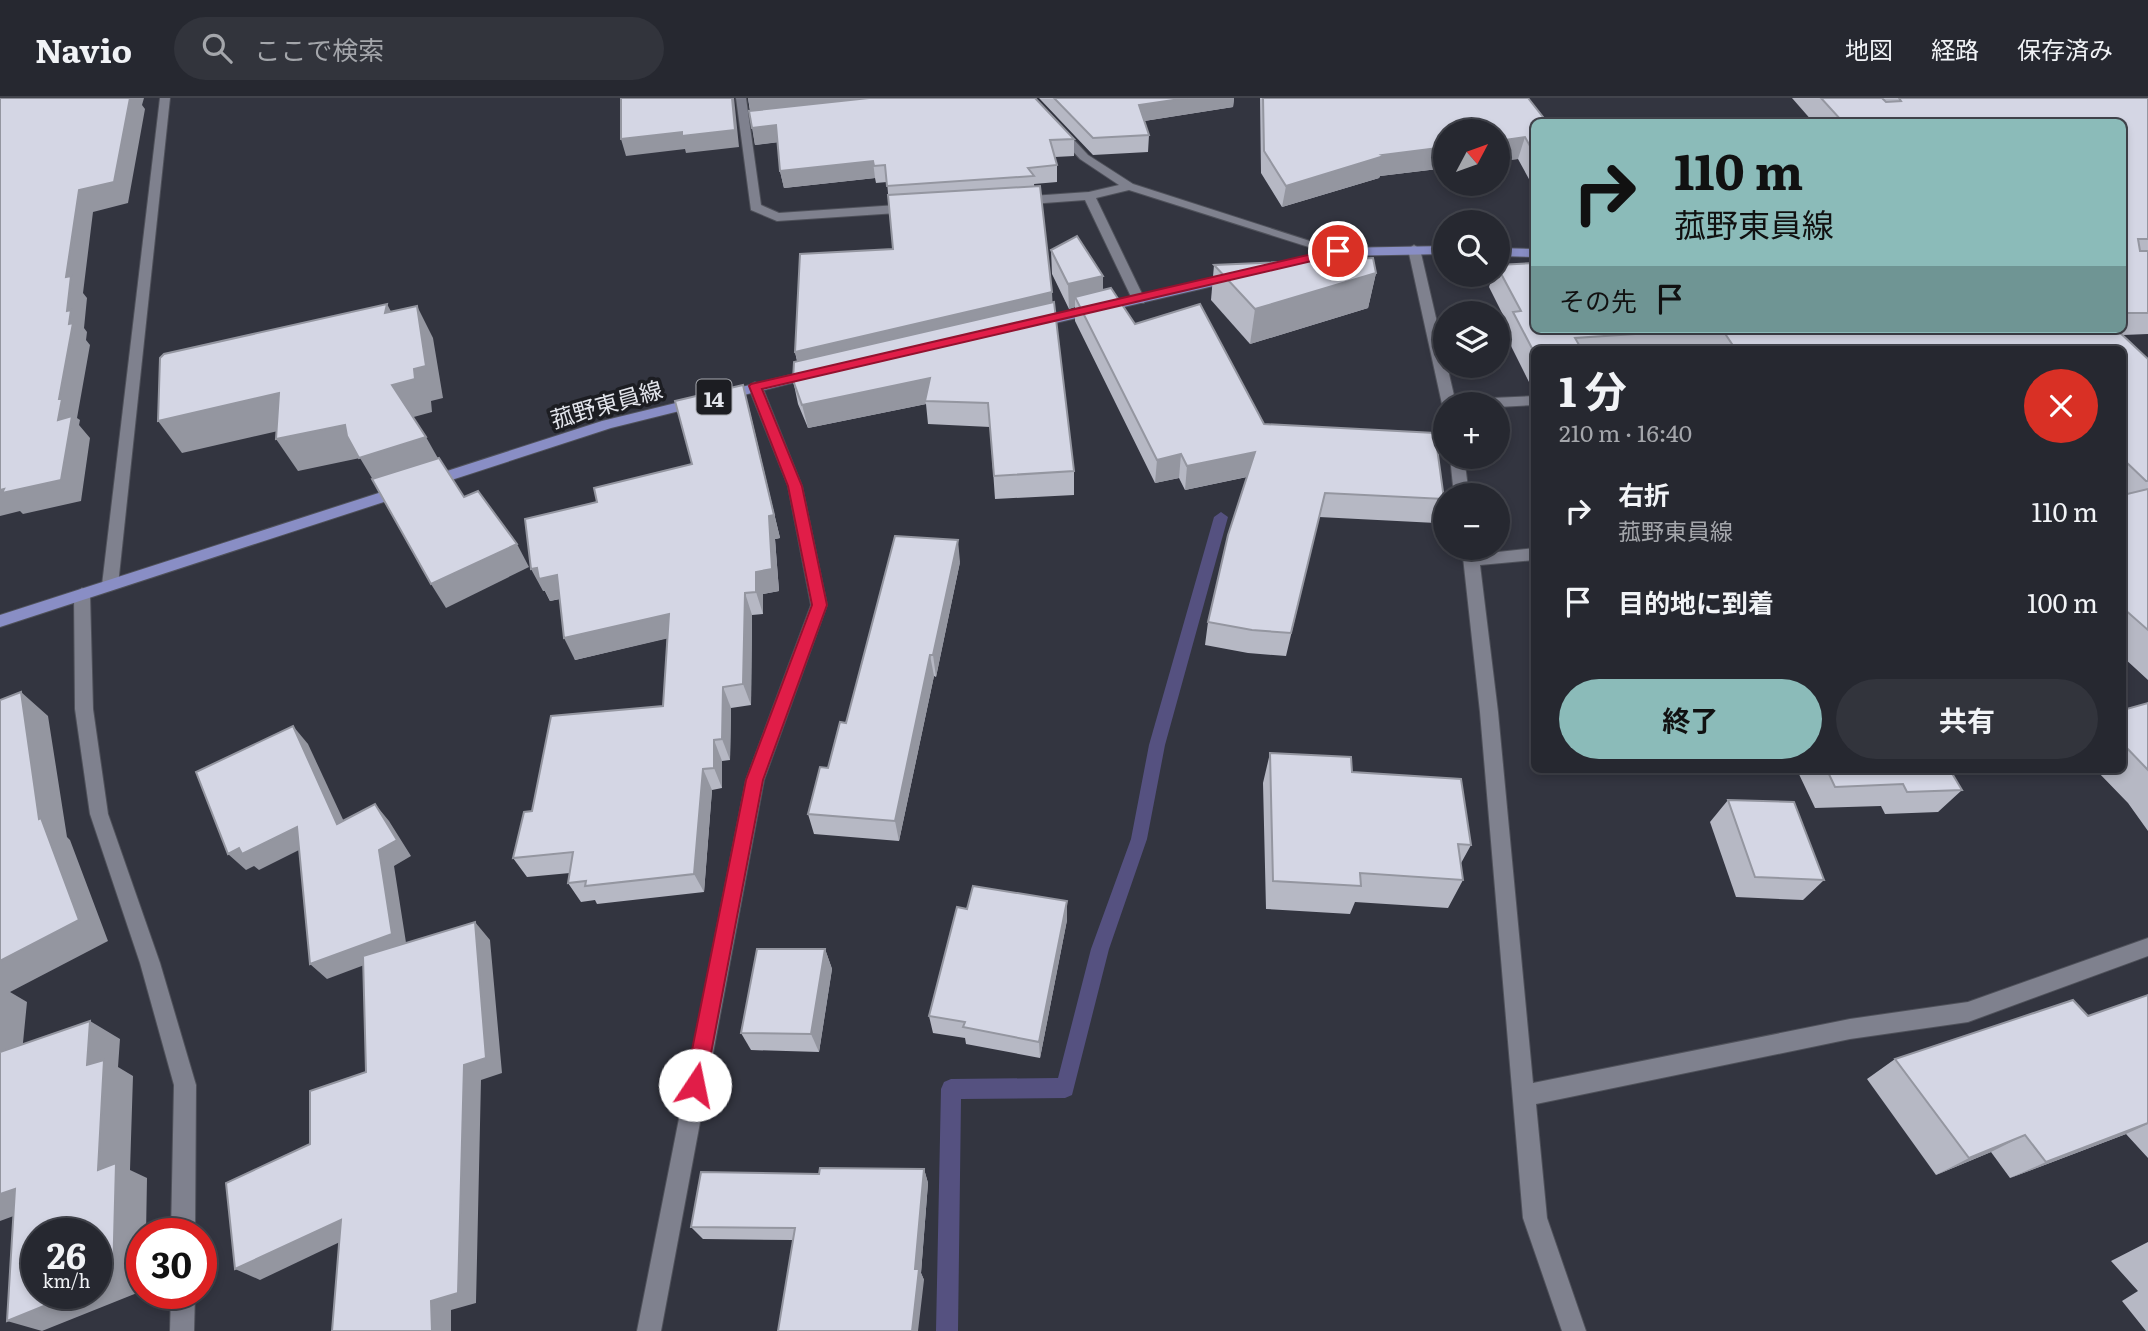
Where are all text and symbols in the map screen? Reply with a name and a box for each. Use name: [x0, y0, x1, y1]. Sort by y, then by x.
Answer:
search box: [174, 17, 664, 80]
text: Navio: [35, 24, 132, 73]
icon: search: [198, 29, 236, 67]
text: ここで検索: [254, 29, 384, 68]
text: 地図: [1845, 31, 1893, 66]
text: 経路: [1931, 31, 1979, 66]
text: 保存済み: [2017, 31, 2113, 66]
north arrow: [1433, 119, 1510, 196]
map controls: [1433, 119, 1510, 560]
text: 110 m: [1674, 132, 1803, 205]
icon: right: [1559, 147, 1650, 238]
text: 菰野東員線: [1674, 199, 1834, 247]
button: search: [1433, 210, 1510, 287]
pin: [1308, 221, 1368, 281]
icon: arrive: [1319, 232, 1357, 270]
text: その先: [1559, 280, 1637, 319]
icon: arrive: [1651, 280, 1689, 318]
button: layers: [1433, 301, 1510, 378]
text: 1 分: [1559, 358, 1627, 420]
button: close: [2024, 369, 2098, 443]
street label: 菰野東員線: [546, 371, 666, 435]
road number: 14: [696, 380, 732, 414]
button: +: [1433, 392, 1510, 469]
text: 210 m · 16:40: [1559, 415, 1692, 449]
text: 右折: [1618, 474, 1670, 513]
button: −: [1433, 483, 1510, 560]
text: 110 m: [2031, 491, 2098, 530]
icon: right: [1559, 492, 1597, 530]
text: 菰野東員線: [1618, 513, 1733, 547]
text: 目的地に到着: [1618, 582, 1774, 621]
text: 100 m: [2027, 582, 2098, 621]
icon: arrive: [1559, 583, 1597, 621]
button: 終了: [1559, 679, 1822, 759]
button: 共有: [1836, 679, 2098, 759]
position arrow: [658, 1048, 732, 1122]
speed limit sign: 30: [126, 1218, 217, 1309]
text: 26: [47, 1228, 86, 1280]
text: km/h: [43, 1267, 90, 1294]

